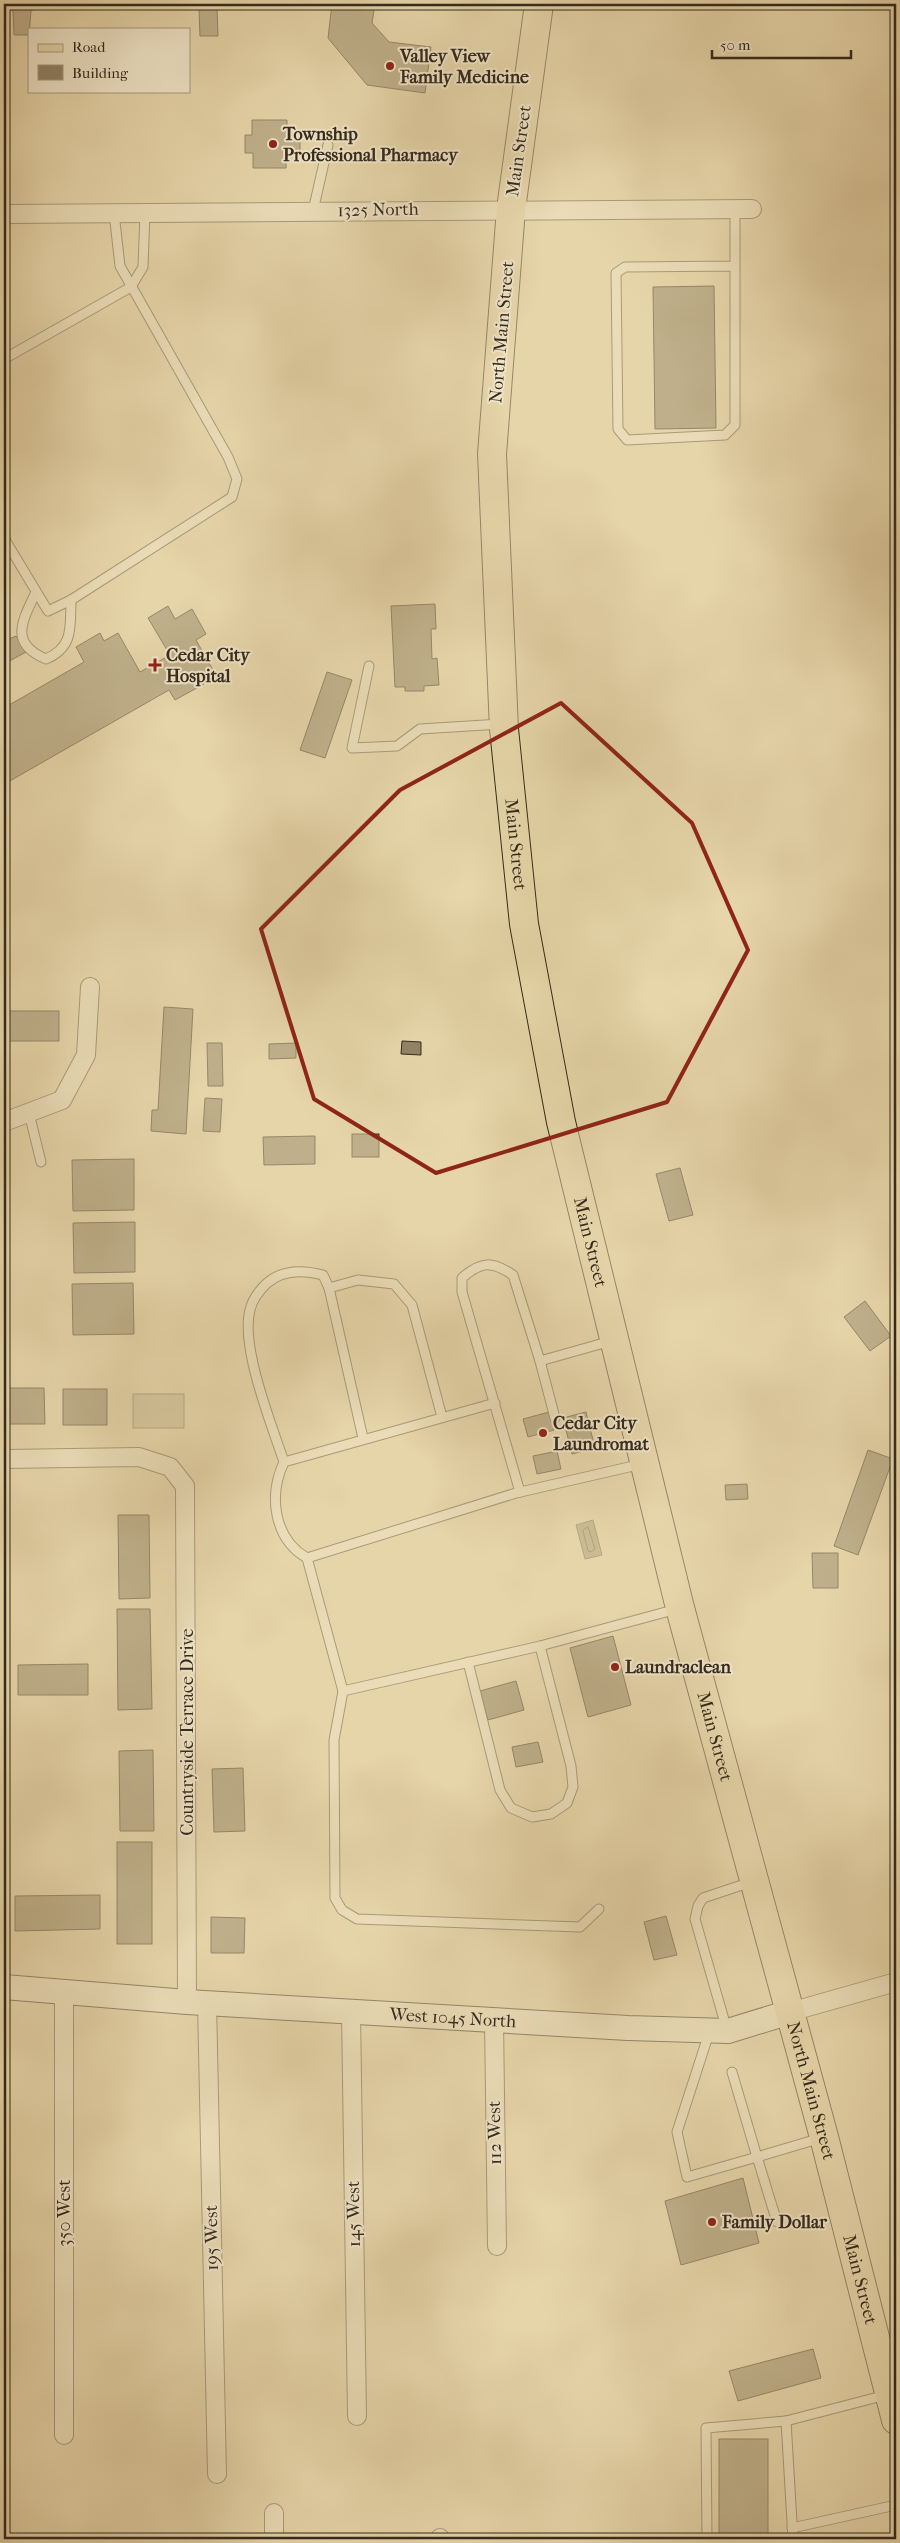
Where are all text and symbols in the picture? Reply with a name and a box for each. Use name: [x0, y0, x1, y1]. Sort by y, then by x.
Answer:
legend: [28, 28, 190, 92]
scale bar: [712, 28, 851, 60]
text: 50 m: [720, 36, 751, 54]
text: Road: [72, 38, 106, 56]
place label: Valley View Family Medicine: [399, 46, 529, 88]
marker: Valley View Family Medicine: [384, 60, 396, 72]
text: Building: [72, 64, 129, 82]
street label: Main Street: [502, 103, 536, 198]
place label: Township Professional Pharmacy: [282, 124, 459, 166]
marker: Township Professional Pharmacy: [267, 138, 279, 150]
street label: 1325 North: [337, 199, 419, 221]
street label: North Main Street: [485, 260, 519, 404]
place label: Cedar City Hospital: [166, 645, 251, 687]
marker: Cedar City Hospital: [148, 658, 162, 672]
street label: Main Street: [501, 798, 531, 892]
street label: Main Street: [569, 1195, 612, 1290]
place label: Cedar City Laundromat: [553, 1413, 649, 1455]
marker: Cedar City Laundromat: [537, 1427, 549, 1439]
street label: Countryside Terrace Drive: [177, 1628, 198, 1836]
place label: Laundraclean: [625, 1657, 731, 1678]
marker: Laundraclean: [609, 1661, 621, 1673]
street label: Main Street: [693, 1689, 737, 1784]
street label: West 1045 North: [388, 2003, 517, 2032]
street label: North Main Street: [783, 2019, 840, 2163]
street label: 112 West: [484, 2100, 506, 2165]
street label: 350 West: [54, 2179, 75, 2247]
street label: 145 West: [343, 2180, 365, 2248]
street label: 195 West: [201, 2204, 223, 2271]
place label: Family Dollar: [721, 2212, 827, 2233]
marker: Family Dollar: [706, 2216, 718, 2228]
street label: Main Street: [839, 2232, 882, 2327]

